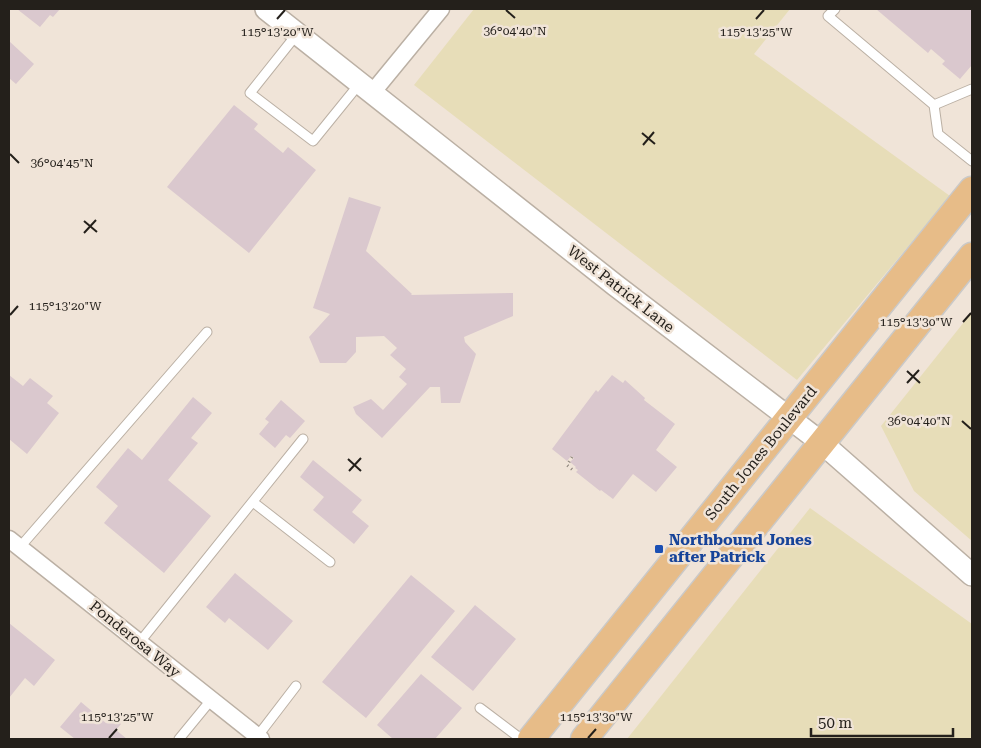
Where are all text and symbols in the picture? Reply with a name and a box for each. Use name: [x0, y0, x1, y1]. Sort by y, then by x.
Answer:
text: 36°04'40"N: [483, 24, 547, 38]
text: 115°13'20"W: [241, 25, 314, 39]
text: 115°13'25"W: [720, 25, 793, 39]
text: 36°04'45"N: [30, 156, 94, 170]
street label: West Patrick Lane: [564, 242, 678, 336]
text: 115°13'20"W: [29, 299, 102, 313]
text: 115°13'30"W: [880, 315, 953, 329]
street label: South Jones Boulevard: [701, 382, 821, 524]
text: 36°04'40"N: [887, 414, 951, 428]
place label: Northbound Jones after Patrick: [669, 531, 812, 566]
marker: Northbound Jones after Patrick: [653, 543, 665, 555]
street label: Ponderosa Way: [86, 597, 184, 681]
scale bar: [811, 706, 954, 738]
text: 115°13'25"W: [81, 710, 154, 724]
text: 115°13'30"W: [560, 710, 633, 724]
text: 50 m: [818, 714, 853, 732]

